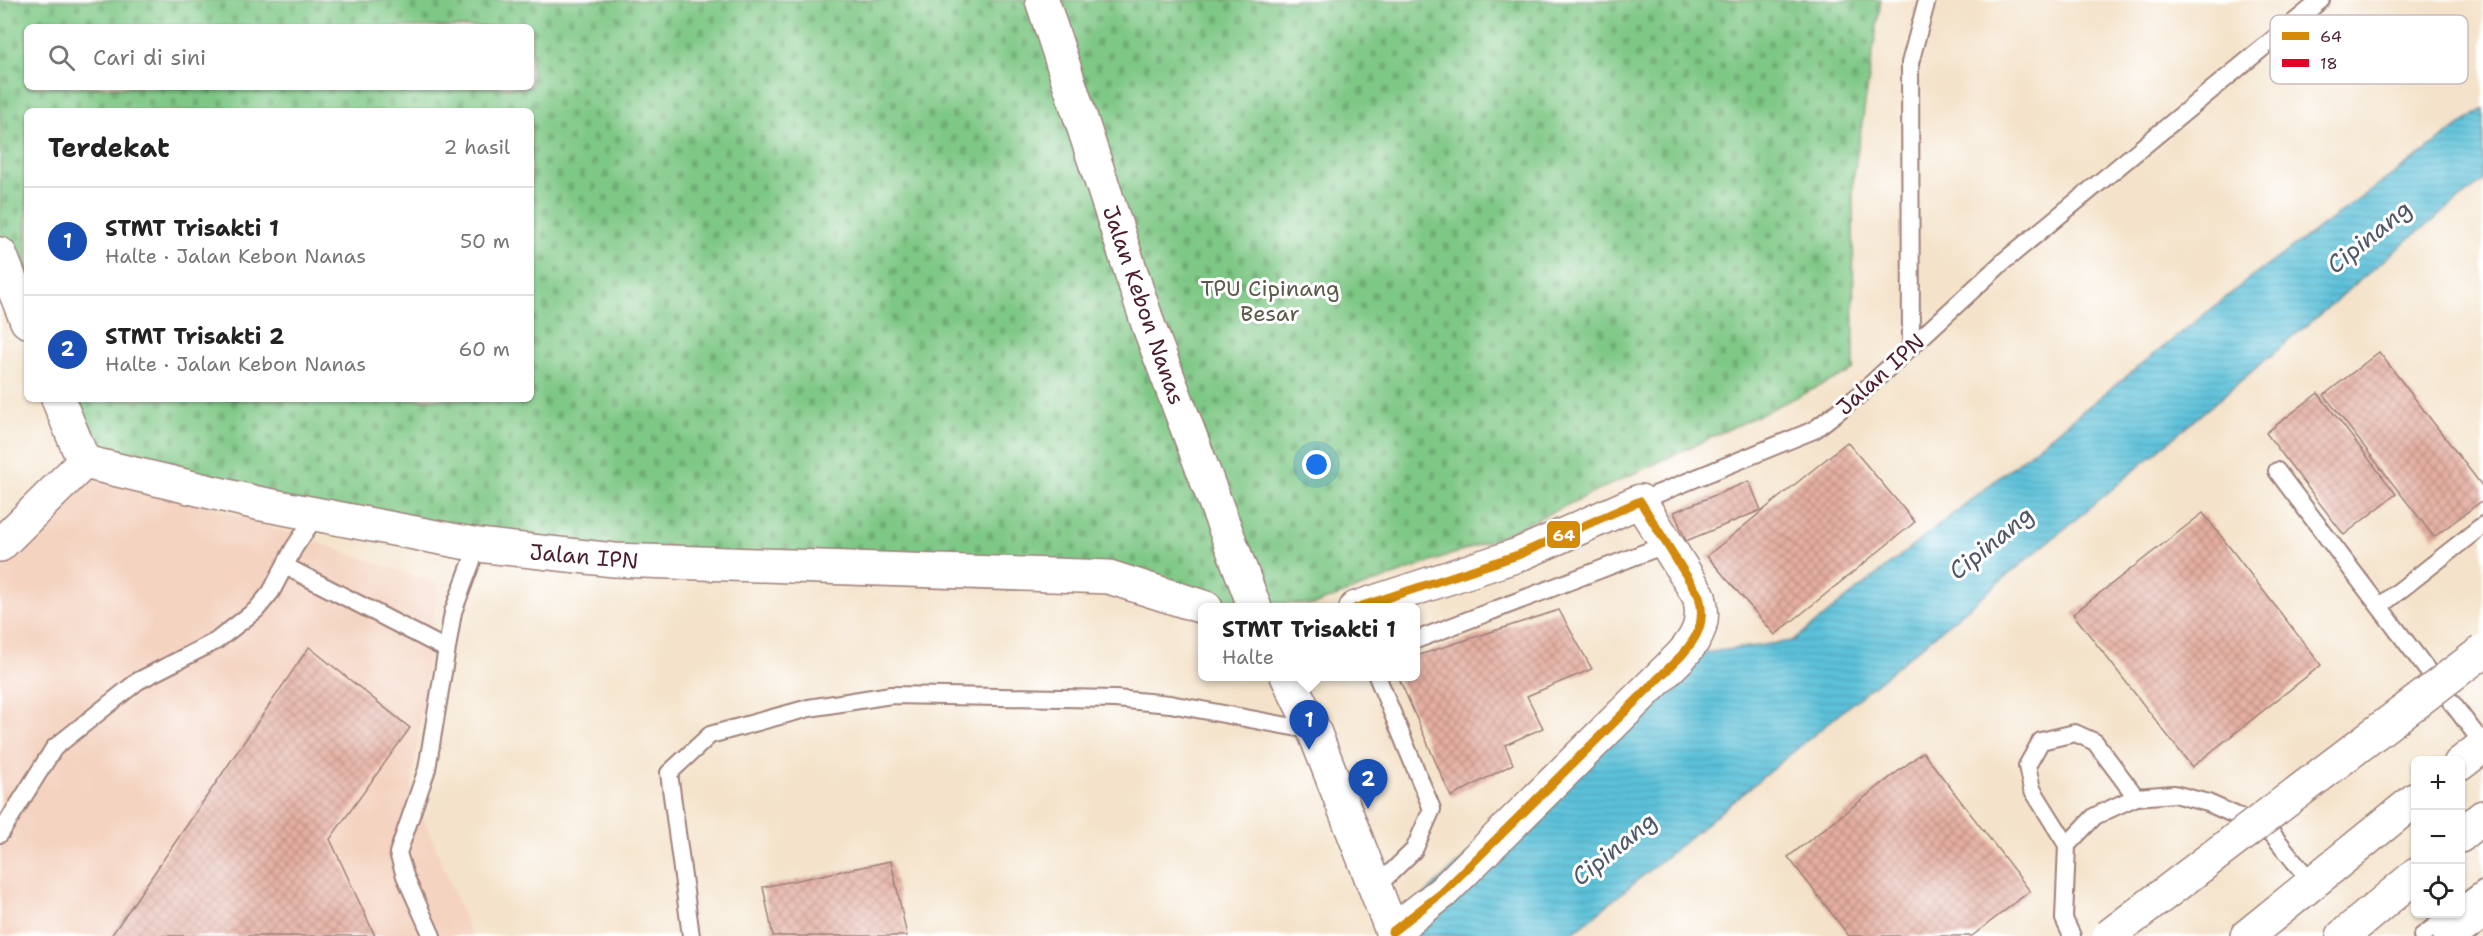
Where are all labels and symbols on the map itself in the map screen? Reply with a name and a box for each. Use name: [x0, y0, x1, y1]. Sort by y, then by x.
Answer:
legend: [2270, 15, 2468, 84]
text: 64: [2320, 26, 2342, 47]
text: 18: [2320, 53, 2338, 74]
water label: Cipinang: [2320, 193, 2418, 281]
street label: Jalan Kebon Nanas: [1096, 202, 1191, 409]
park label: TPU Cipinang Besar: [1200, 274, 1340, 328]
street label: Jalan IPN: [1830, 327, 1931, 422]
your location: [1302, 450, 1331, 479]
water label: Cipinang: [1942, 499, 2040, 587]
line badge: 64: [1546, 520, 1581, 549]
text: 64: [1553, 525, 1575, 546]
street label: Jalan IPN: [528, 537, 640, 576]
pin: 1: [1290, 700, 1328, 750]
pin: 2: [1348, 760, 1388, 809]
water label: Cipinang: [1565, 805, 1663, 893]

